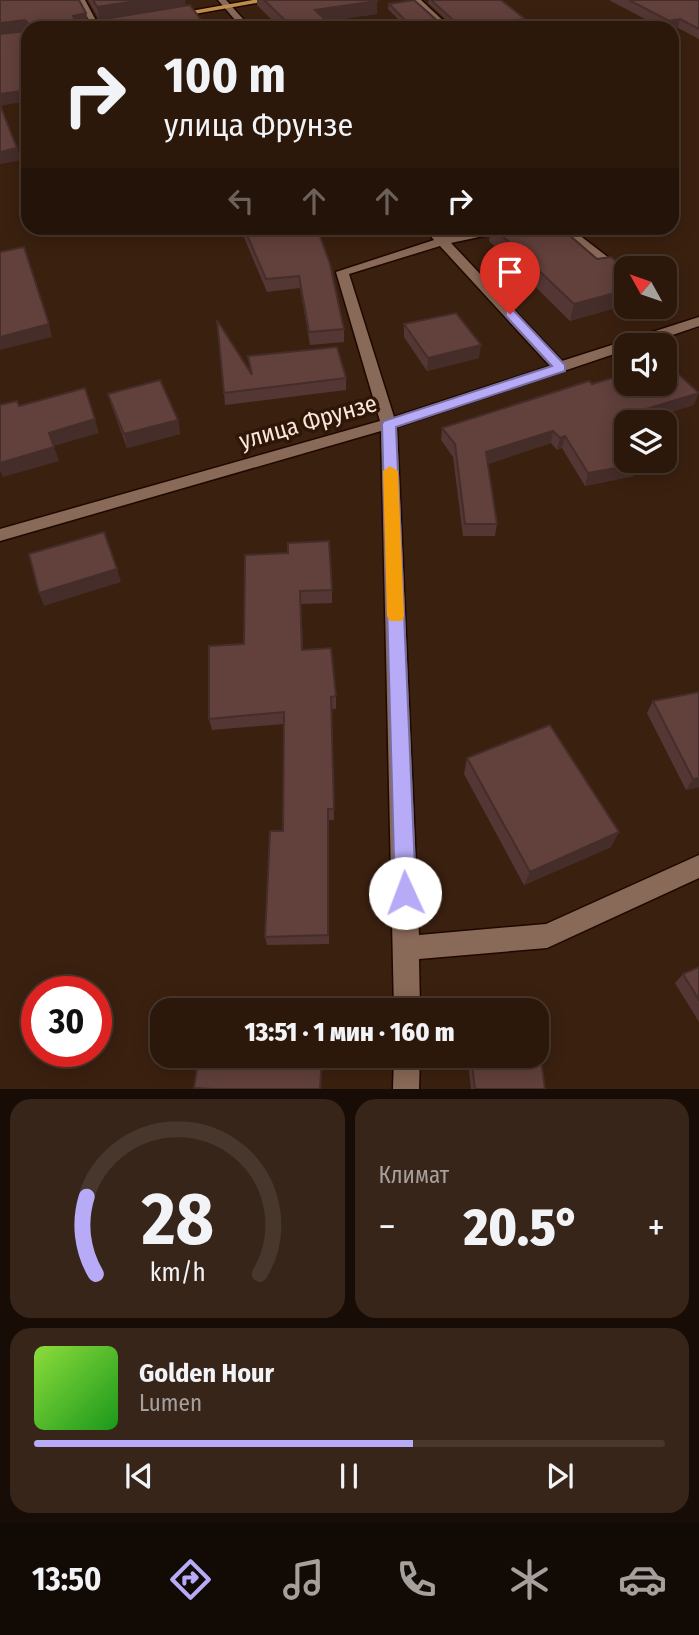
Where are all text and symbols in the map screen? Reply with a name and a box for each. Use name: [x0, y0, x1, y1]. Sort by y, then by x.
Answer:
text: 100 m: [164, 46, 286, 105]
icon: right: [49, 49, 140, 140]
text: улица Фрунзе: [164, 106, 353, 144]
icon: left: [222, 182, 260, 220]
icon: ahead: [295, 182, 333, 220]
icon: ahead: [368, 182, 406, 220]
icon: right: [441, 182, 479, 220]
pin: [480, 242, 540, 314]
icon: arrive: [491, 253, 529, 291]
north arrow: [614, 256, 677, 318]
map controls: [614, 256, 677, 473]
button: sound: [614, 333, 677, 396]
street label: улица Фрунзе: [236, 389, 380, 455]
button: layers: [614, 410, 677, 473]
position arrow: [368, 856, 442, 930]
speed limit sign: 30: [21, 976, 112, 1067]
text: 13:51 · 1 мин · 160 m: [244, 1017, 455, 1048]
text: Климат: [379, 1161, 449, 1189]
text: 28: [140, 1177, 213, 1264]
text: 20.5°: [464, 1196, 579, 1259]
text: −: [379, 1204, 396, 1250]
text: +: [648, 1204, 665, 1250]
text: km/h: [149, 1258, 205, 1288]
text: Golden Hour: [139, 1358, 274, 1389]
text: Lumen: [139, 1389, 202, 1417]
icon: previous: [120, 1457, 158, 1495]
icon: pause: [330, 1457, 368, 1495]
icon: next: [541, 1457, 579, 1495]
icon: directions: [166, 1555, 215, 1604]
icon: music: [279, 1555, 328, 1604]
icon: phone: [392, 1555, 441, 1604]
icon: climate: [505, 1555, 554, 1604]
icon: car: [618, 1555, 667, 1604]
text: 13:50: [32, 1560, 101, 1598]

